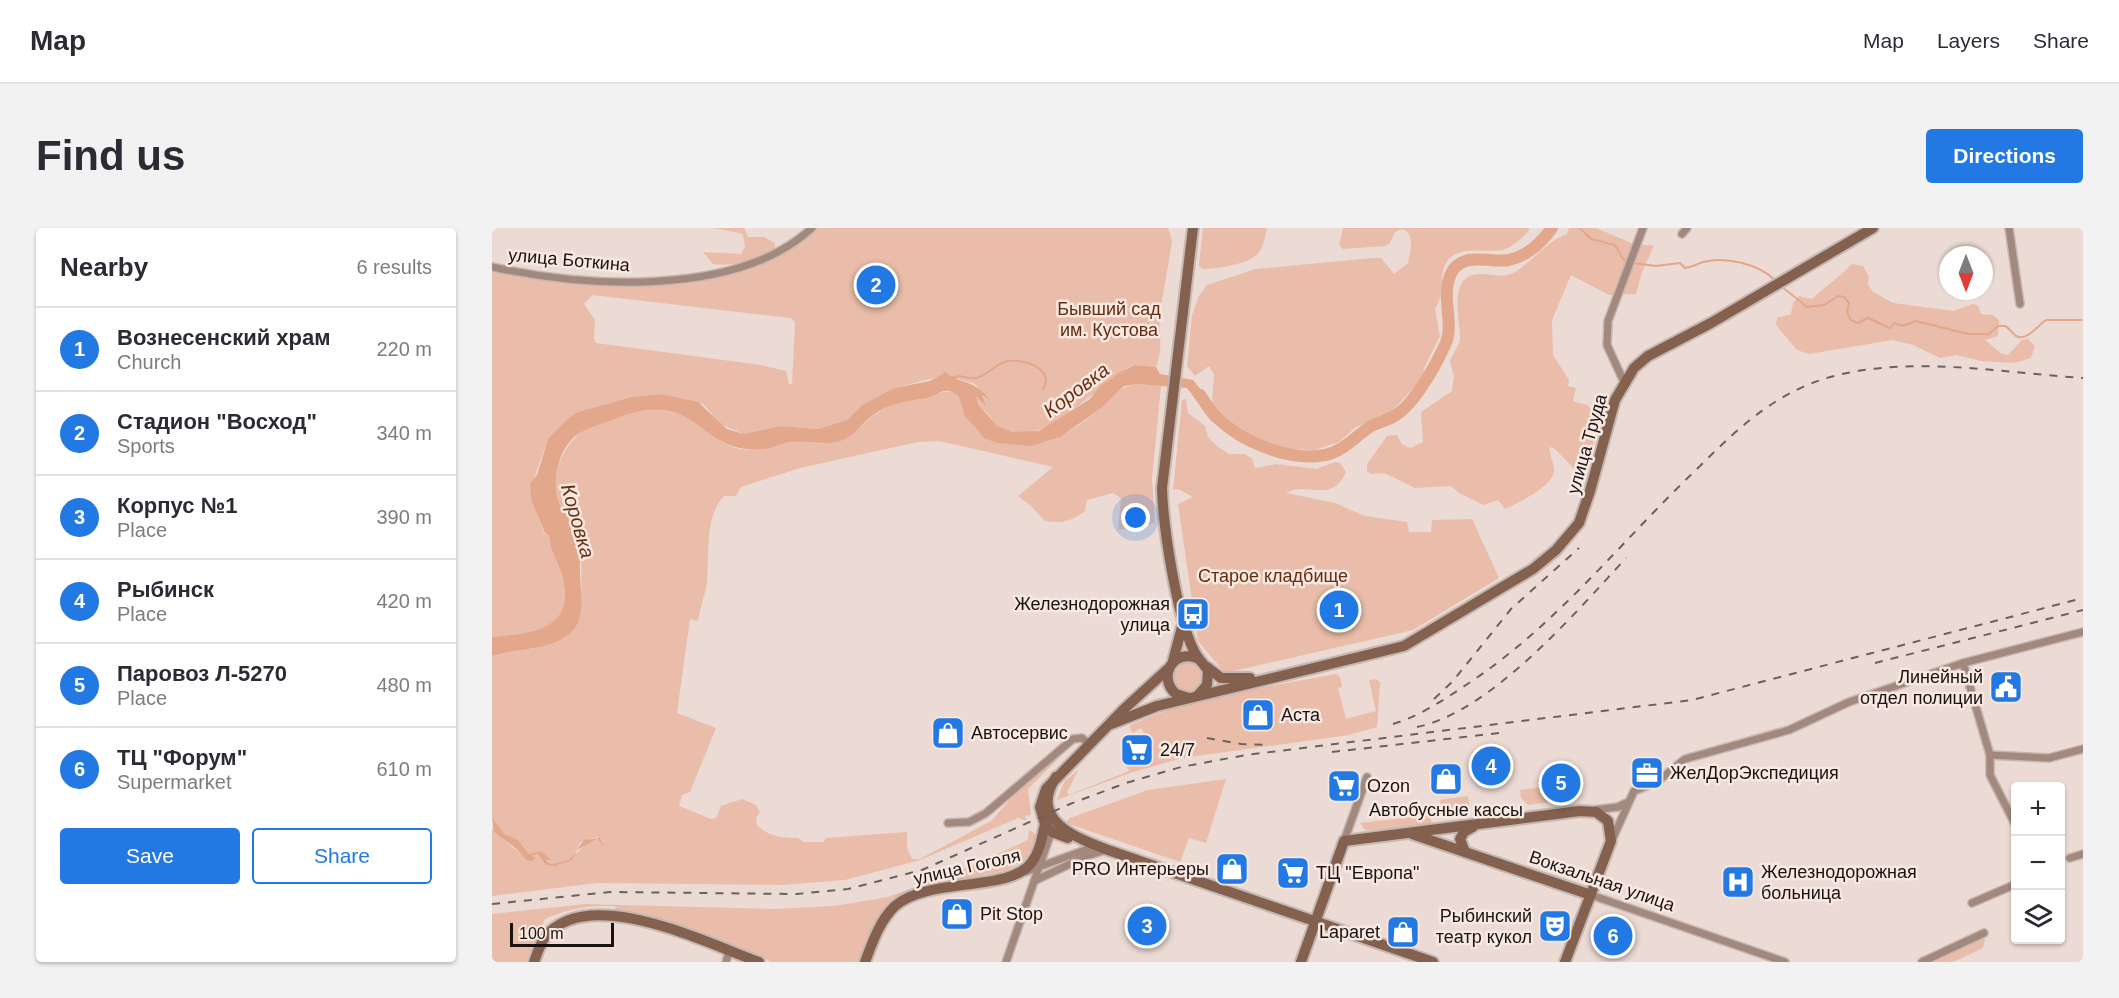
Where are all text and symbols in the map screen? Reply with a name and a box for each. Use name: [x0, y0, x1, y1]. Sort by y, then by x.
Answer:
text: Map: [30, 25, 86, 56]
text: Map: [1863, 29, 1904, 52]
text: Layers: [1937, 29, 2000, 52]
text: Share: [2033, 29, 2089, 52]
button: Directions: [1926, 129, 2083, 183]
text: Find us: [36, 132, 185, 179]
street label: улица Боткина: [507, 245, 632, 275]
north arrow: [1939, 246, 1993, 300]
text: Nearby: [60, 252, 148, 282]
text: 6 results: [356, 256, 432, 278]
pin: 2: [856, 262, 896, 308]
park label: Бывший сад им. Кустова: [1057, 299, 1161, 340]
text: Вознесенский храм: [117, 325, 331, 350]
text: 1: [74, 338, 85, 360]
text: 220 m: [376, 338, 432, 360]
text: Church: [117, 351, 181, 373]
water label: Коровка: [1039, 358, 1113, 422]
street label: улица Труда: [1563, 391, 1611, 496]
text: Стадион "Восход": [117, 409, 317, 434]
text: 2: [74, 422, 85, 444]
text: 340 m: [376, 422, 432, 444]
text: Sports: [117, 435, 175, 457]
water label: Коровка: [557, 481, 599, 561]
text: Корпус №1: [117, 493, 237, 518]
your location: [1121, 503, 1150, 532]
text: 3: [74, 506, 85, 528]
text: 390 m: [376, 506, 432, 528]
text: Place: [117, 519, 167, 541]
park label: Старое кладбище: [1198, 566, 1348, 586]
text: Рыбинск: [117, 577, 214, 602]
pin: 1: [1320, 588, 1358, 632]
text: 4: [74, 590, 85, 612]
text: 420 m: [376, 590, 432, 612]
place label: Железнодорожная улица: [1014, 594, 1171, 635]
bus stop icon: Железнодорожная улица: [1175, 596, 1211, 632]
text: Place: [117, 603, 167, 625]
text: Паровоз Л-5270: [117, 661, 287, 686]
place label: Линейный отдел полиции: [1860, 667, 1983, 708]
public building icon: Линейный отдел полиции: [1988, 669, 2024, 705]
text: 5: [74, 674, 85, 696]
text: 480 m: [376, 674, 432, 696]
text: Place: [117, 687, 167, 709]
shop icon: Аста: [1240, 697, 1276, 733]
place label: Аста: [1281, 705, 1321, 725]
shop icon: Автосервис: [930, 715, 966, 751]
place label: Автосервис: [971, 723, 1068, 743]
supermarket icon: 24/7: [1119, 732, 1155, 768]
place label: 24/7: [1160, 740, 1195, 760]
pin: 4: [1472, 744, 1510, 788]
text: ТЦ "Форум": [117, 745, 247, 770]
office icon: ЖелДорЭкспедиция: [1629, 755, 1665, 791]
text: 6: [74, 758, 85, 780]
text: 610 m: [376, 758, 432, 780]
pin: 5: [1542, 760, 1580, 806]
shop icon: Автобусные кассы: [1428, 761, 1464, 797]
place label: ЖелДорЭкспедиция: [1670, 763, 1839, 783]
supermarket icon: Ozon: [1326, 768, 1362, 804]
text: Supermarket: [117, 771, 232, 793]
place label: Ozon: [1367, 776, 1410, 796]
map controls: [2011, 782, 2065, 944]
button: +: [2011, 782, 2065, 836]
place label: Автобусные кассы: [1369, 800, 1523, 820]
button: Save: [60, 828, 240, 884]
button: Share: [252, 828, 432, 884]
button: −: [2011, 836, 2065, 890]
street label: улица Гоголя: [912, 845, 1022, 889]
street label: Вокзальная улица: [1527, 847, 1678, 916]
shop icon: PRO Интерьеры: [1214, 851, 1250, 887]
supermarket icon: ТЦ "Европа": [1275, 855, 1311, 891]
place label: PRO Интерьеры: [1072, 859, 1209, 879]
place label: Железнодорожная больница: [1761, 862, 1917, 903]
place label: ТЦ "Европа": [1316, 863, 1419, 883]
hospital icon: Железнодорожная больница: [1720, 864, 1756, 900]
button: layers: [2011, 890, 2065, 944]
shop icon: Pit Stop: [939, 896, 975, 932]
place label: Pit Stop: [980, 904, 1043, 924]
pin: 3: [1128, 904, 1166, 948]
place label: Рыбинский театр кукол: [1436, 906, 1532, 947]
theatre icon: Рыбинский театр кукол: [1537, 908, 1573, 944]
shop icon: Laparet: [1385, 914, 1421, 950]
pin: 6: [1594, 914, 1632, 958]
scale bar: [510, 920, 614, 948]
place label: Laparet: [1319, 922, 1380, 942]
text: 100 m: [519, 925, 563, 942]

